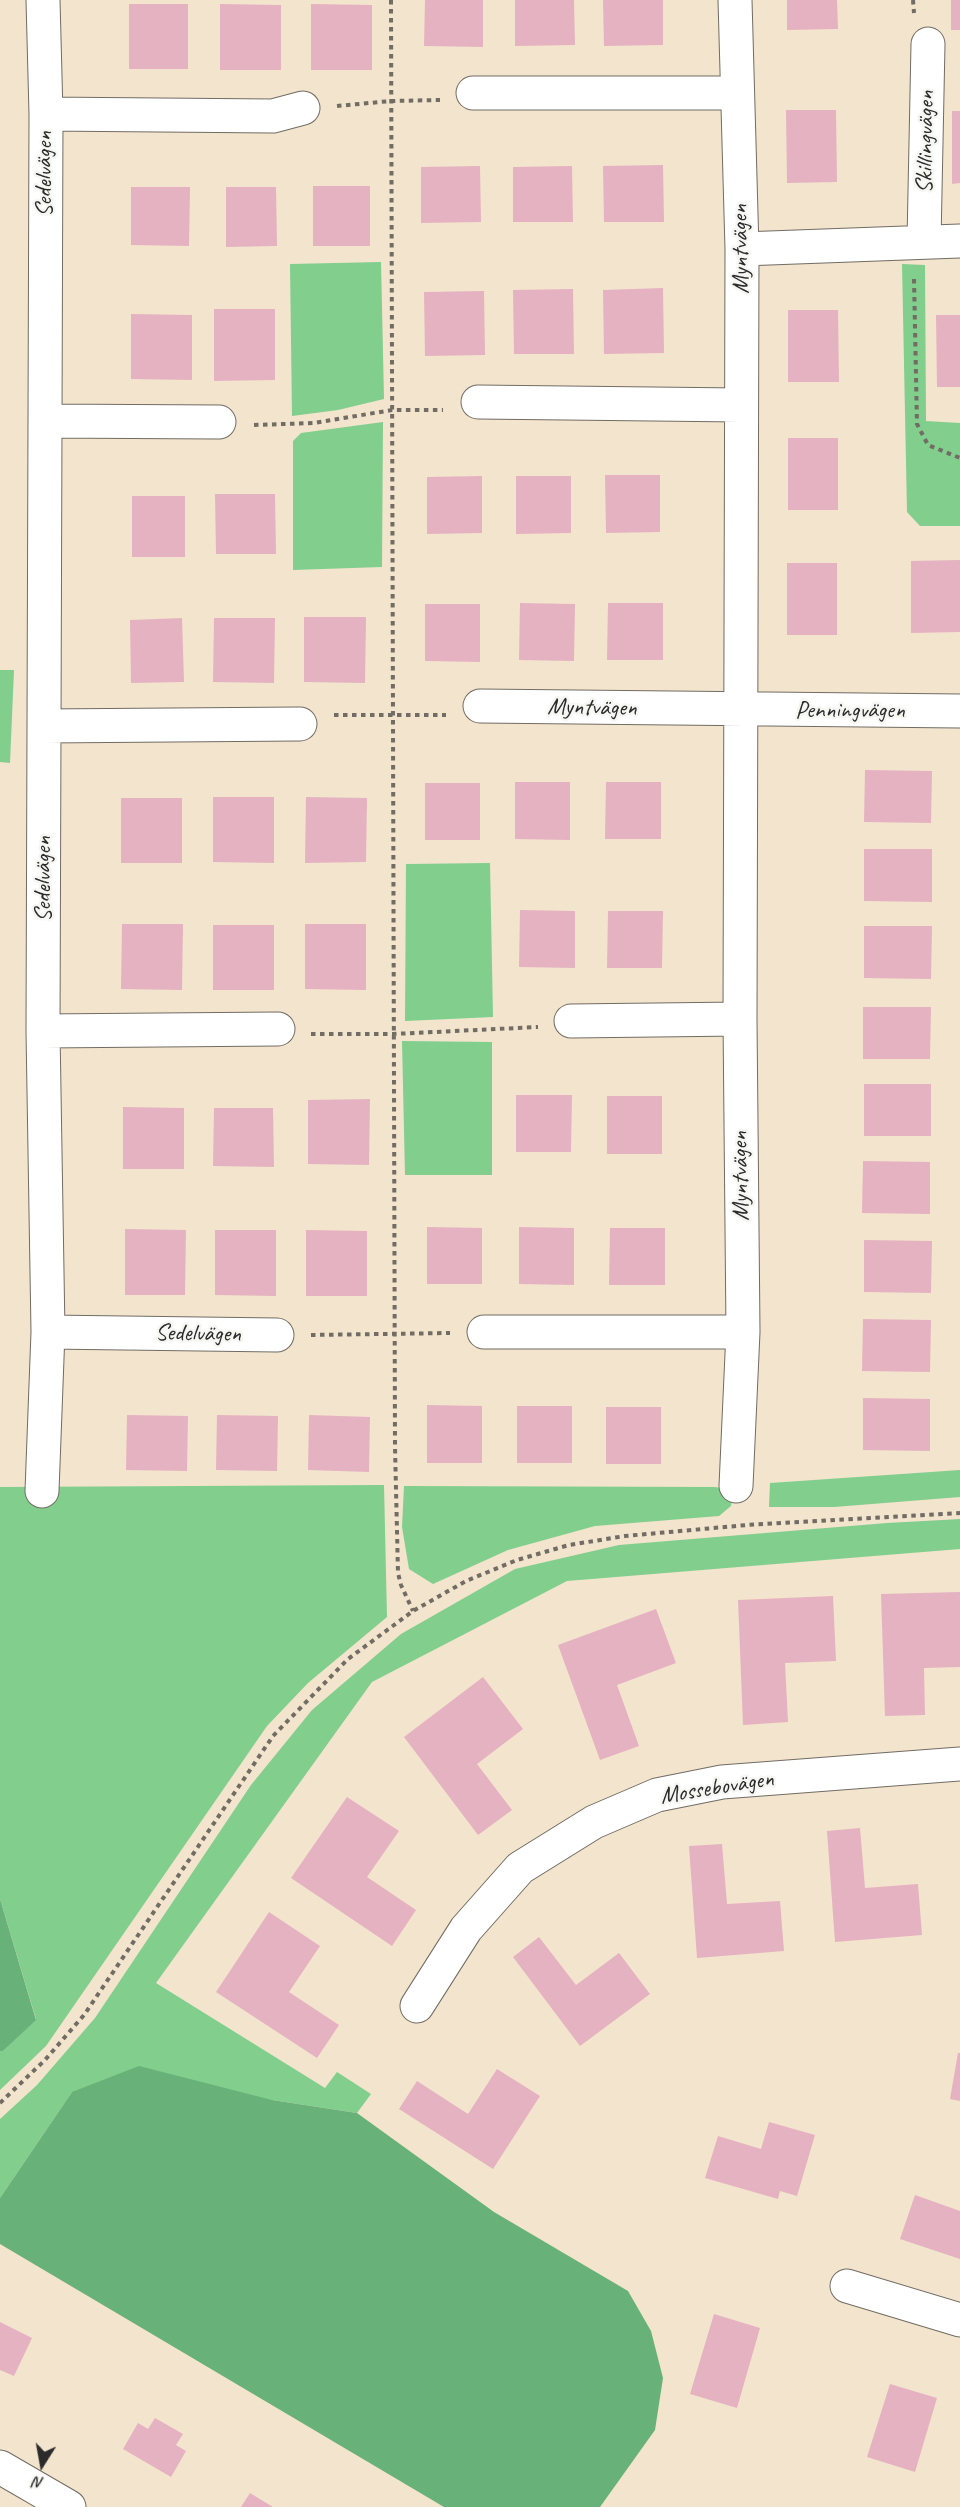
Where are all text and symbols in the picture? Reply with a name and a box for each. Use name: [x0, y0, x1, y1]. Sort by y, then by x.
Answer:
street label: Skillingvägen: [911, 90, 941, 194]
street label: Sedelvägen: [31, 131, 59, 217]
street label: Myntvägen: [726, 204, 756, 294]
street label: Myntvägen: [547, 693, 637, 723]
street label: Penningvägen: [795, 697, 905, 725]
street label: Sedelvägen: [30, 836, 58, 922]
street label: Myntvägen: [726, 1131, 756, 1221]
street label: Sedelvägen: [155, 1319, 241, 1349]
street label: Mossebovägen: [658, 1765, 776, 1811]
north arrow: [12, 2435, 72, 2495]
text: N: [32, 2472, 45, 2493]

